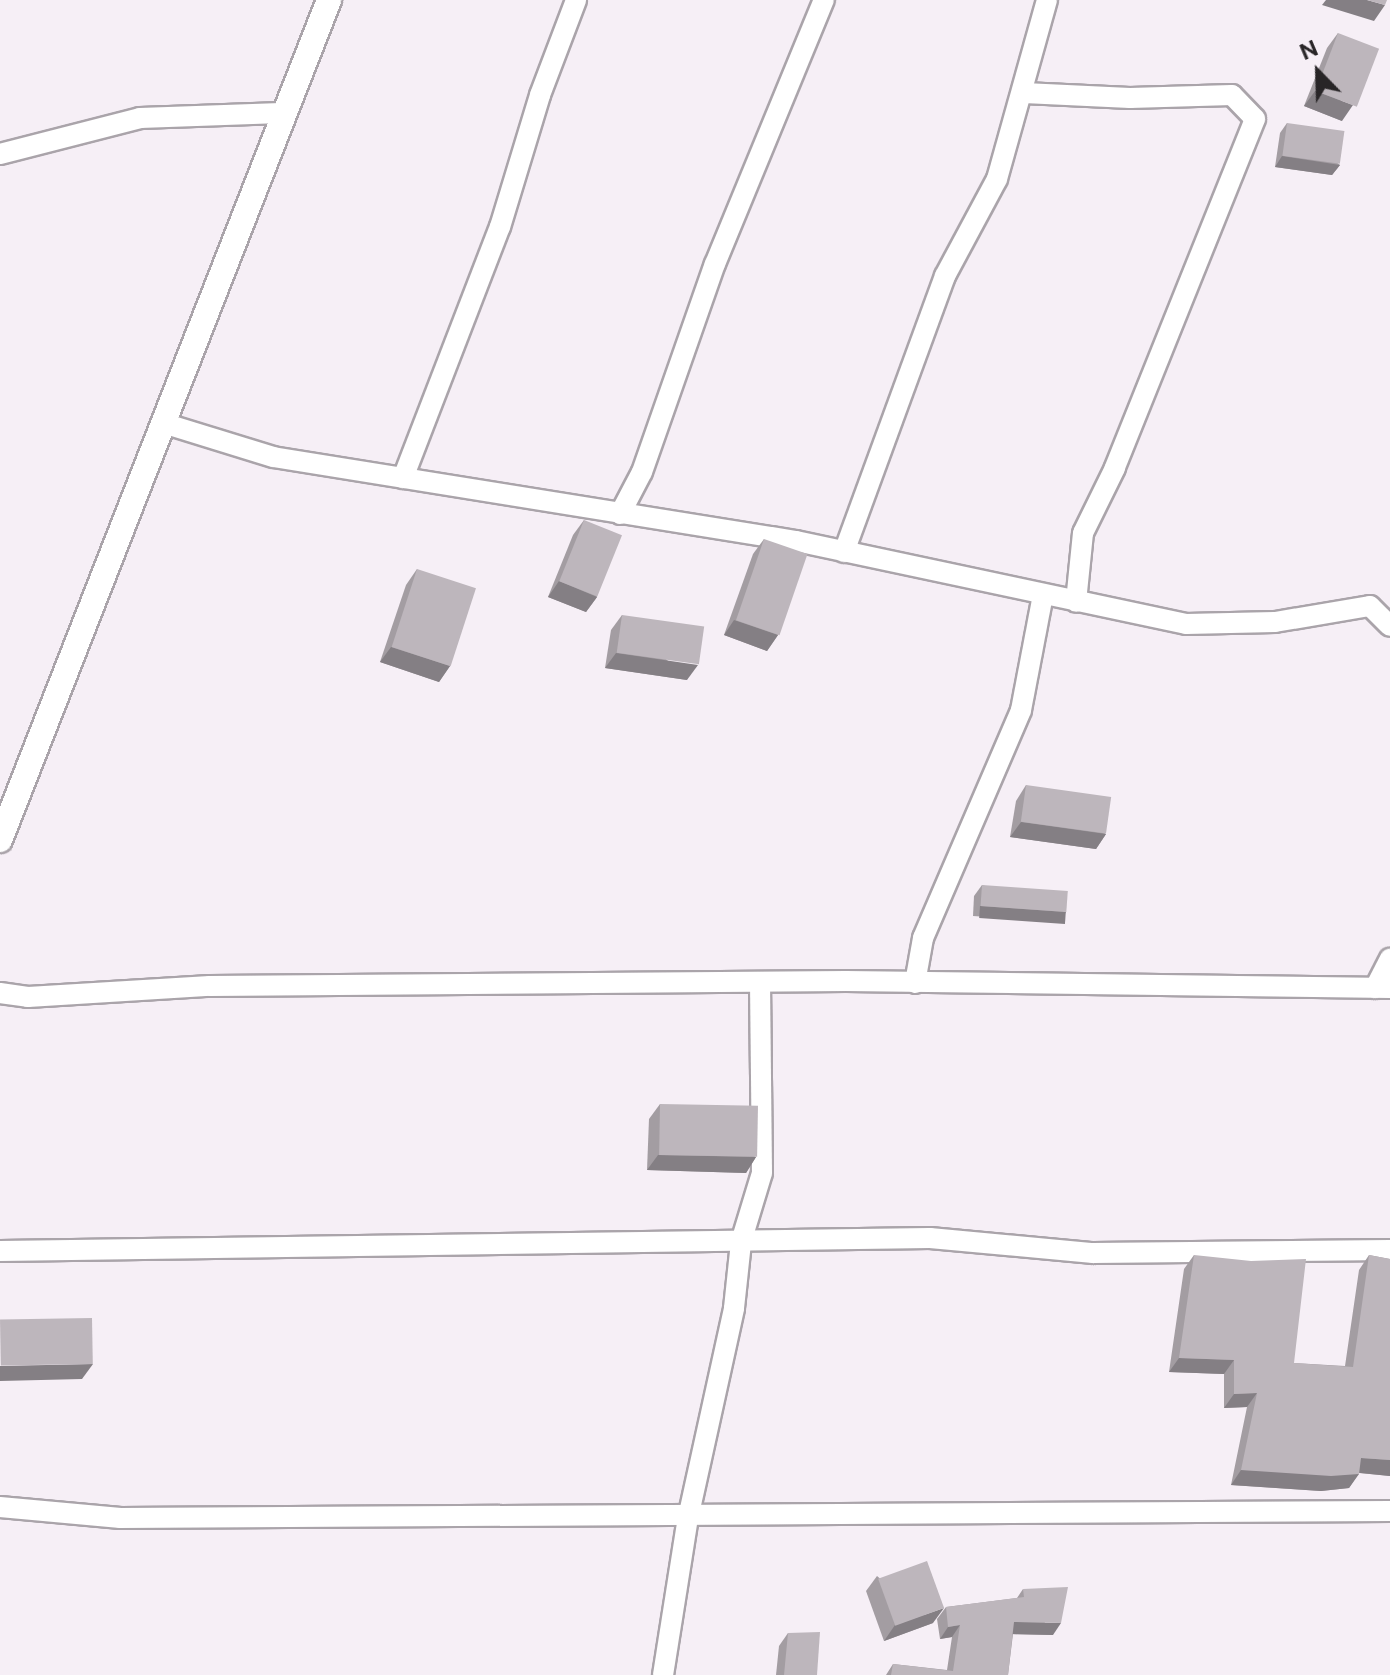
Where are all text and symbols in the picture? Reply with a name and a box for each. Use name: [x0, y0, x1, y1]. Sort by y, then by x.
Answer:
north arrow: [1278, 32, 1358, 112]
text: N: [1296, 35, 1322, 65]

